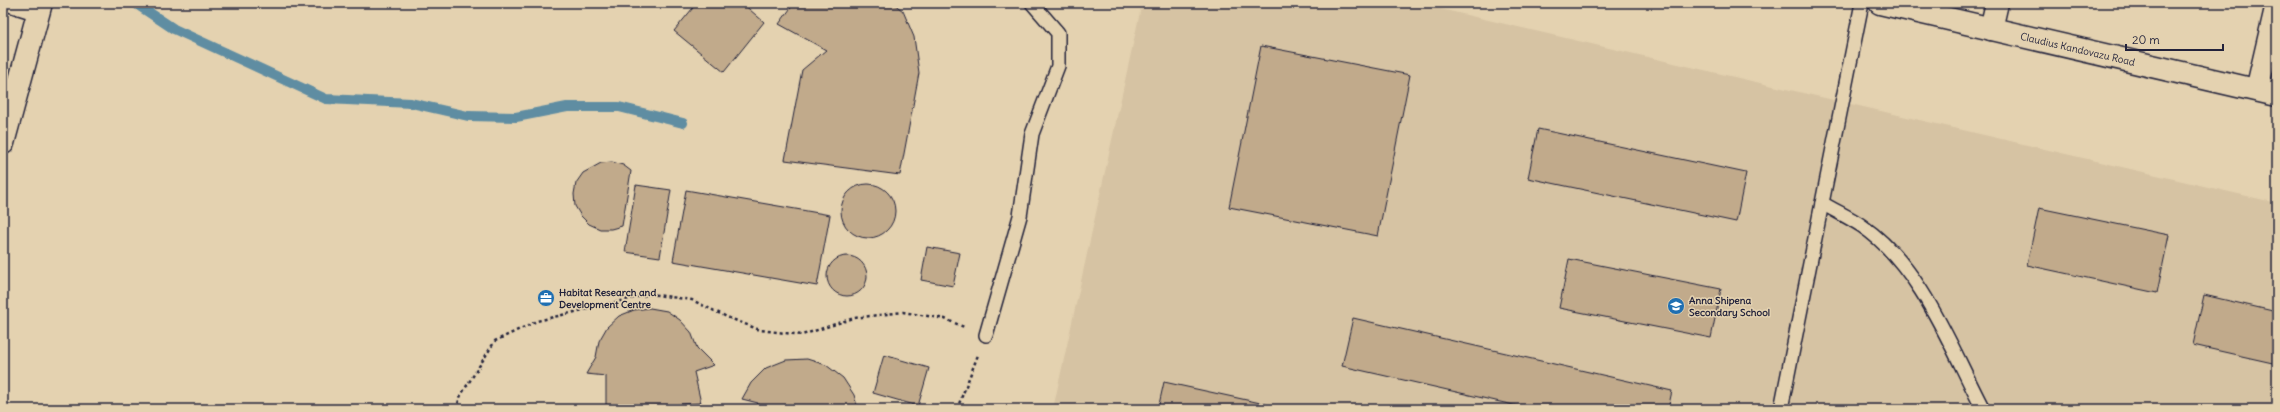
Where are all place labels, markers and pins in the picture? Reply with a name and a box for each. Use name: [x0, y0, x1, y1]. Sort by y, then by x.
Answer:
place label: Habitat Research and Development Centre: [559, 286, 656, 311]
office icon: Habitat Research and Development Centre: [536, 288, 556, 308]
place label: Anna Shipena Secondary School: [1689, 294, 1770, 319]
school or university icon: Anna Shipena Secondary School: [1666, 296, 1686, 316]

